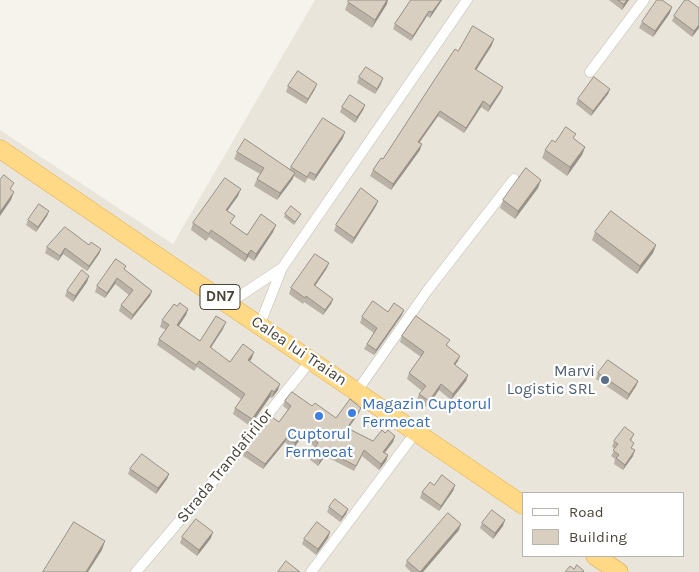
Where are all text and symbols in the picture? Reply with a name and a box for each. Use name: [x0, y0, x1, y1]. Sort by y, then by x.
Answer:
road number: DN7: [200, 284, 240, 310]
street label: Calea lui Traian: [247, 312, 351, 390]
place label: Marvi Logistic SRL: [507, 361, 595, 399]
marker: Marvi Logistic SRL: [599, 374, 611, 386]
place label: Magazin Cuptorul Fermecat: [362, 394, 492, 432]
street label: Strada Trandafirilor: [173, 405, 277, 527]
marker: Magazin Cuptorul Fermecat: [346, 407, 358, 419]
marker: Cuptorul Fermecat: [313, 410, 325, 422]
place label: Cuptorul Fermecat: [285, 424, 353, 462]
legend: [522, 492, 684, 557]
text: Road: [569, 503, 604, 521]
text: Building: [569, 528, 627, 546]

